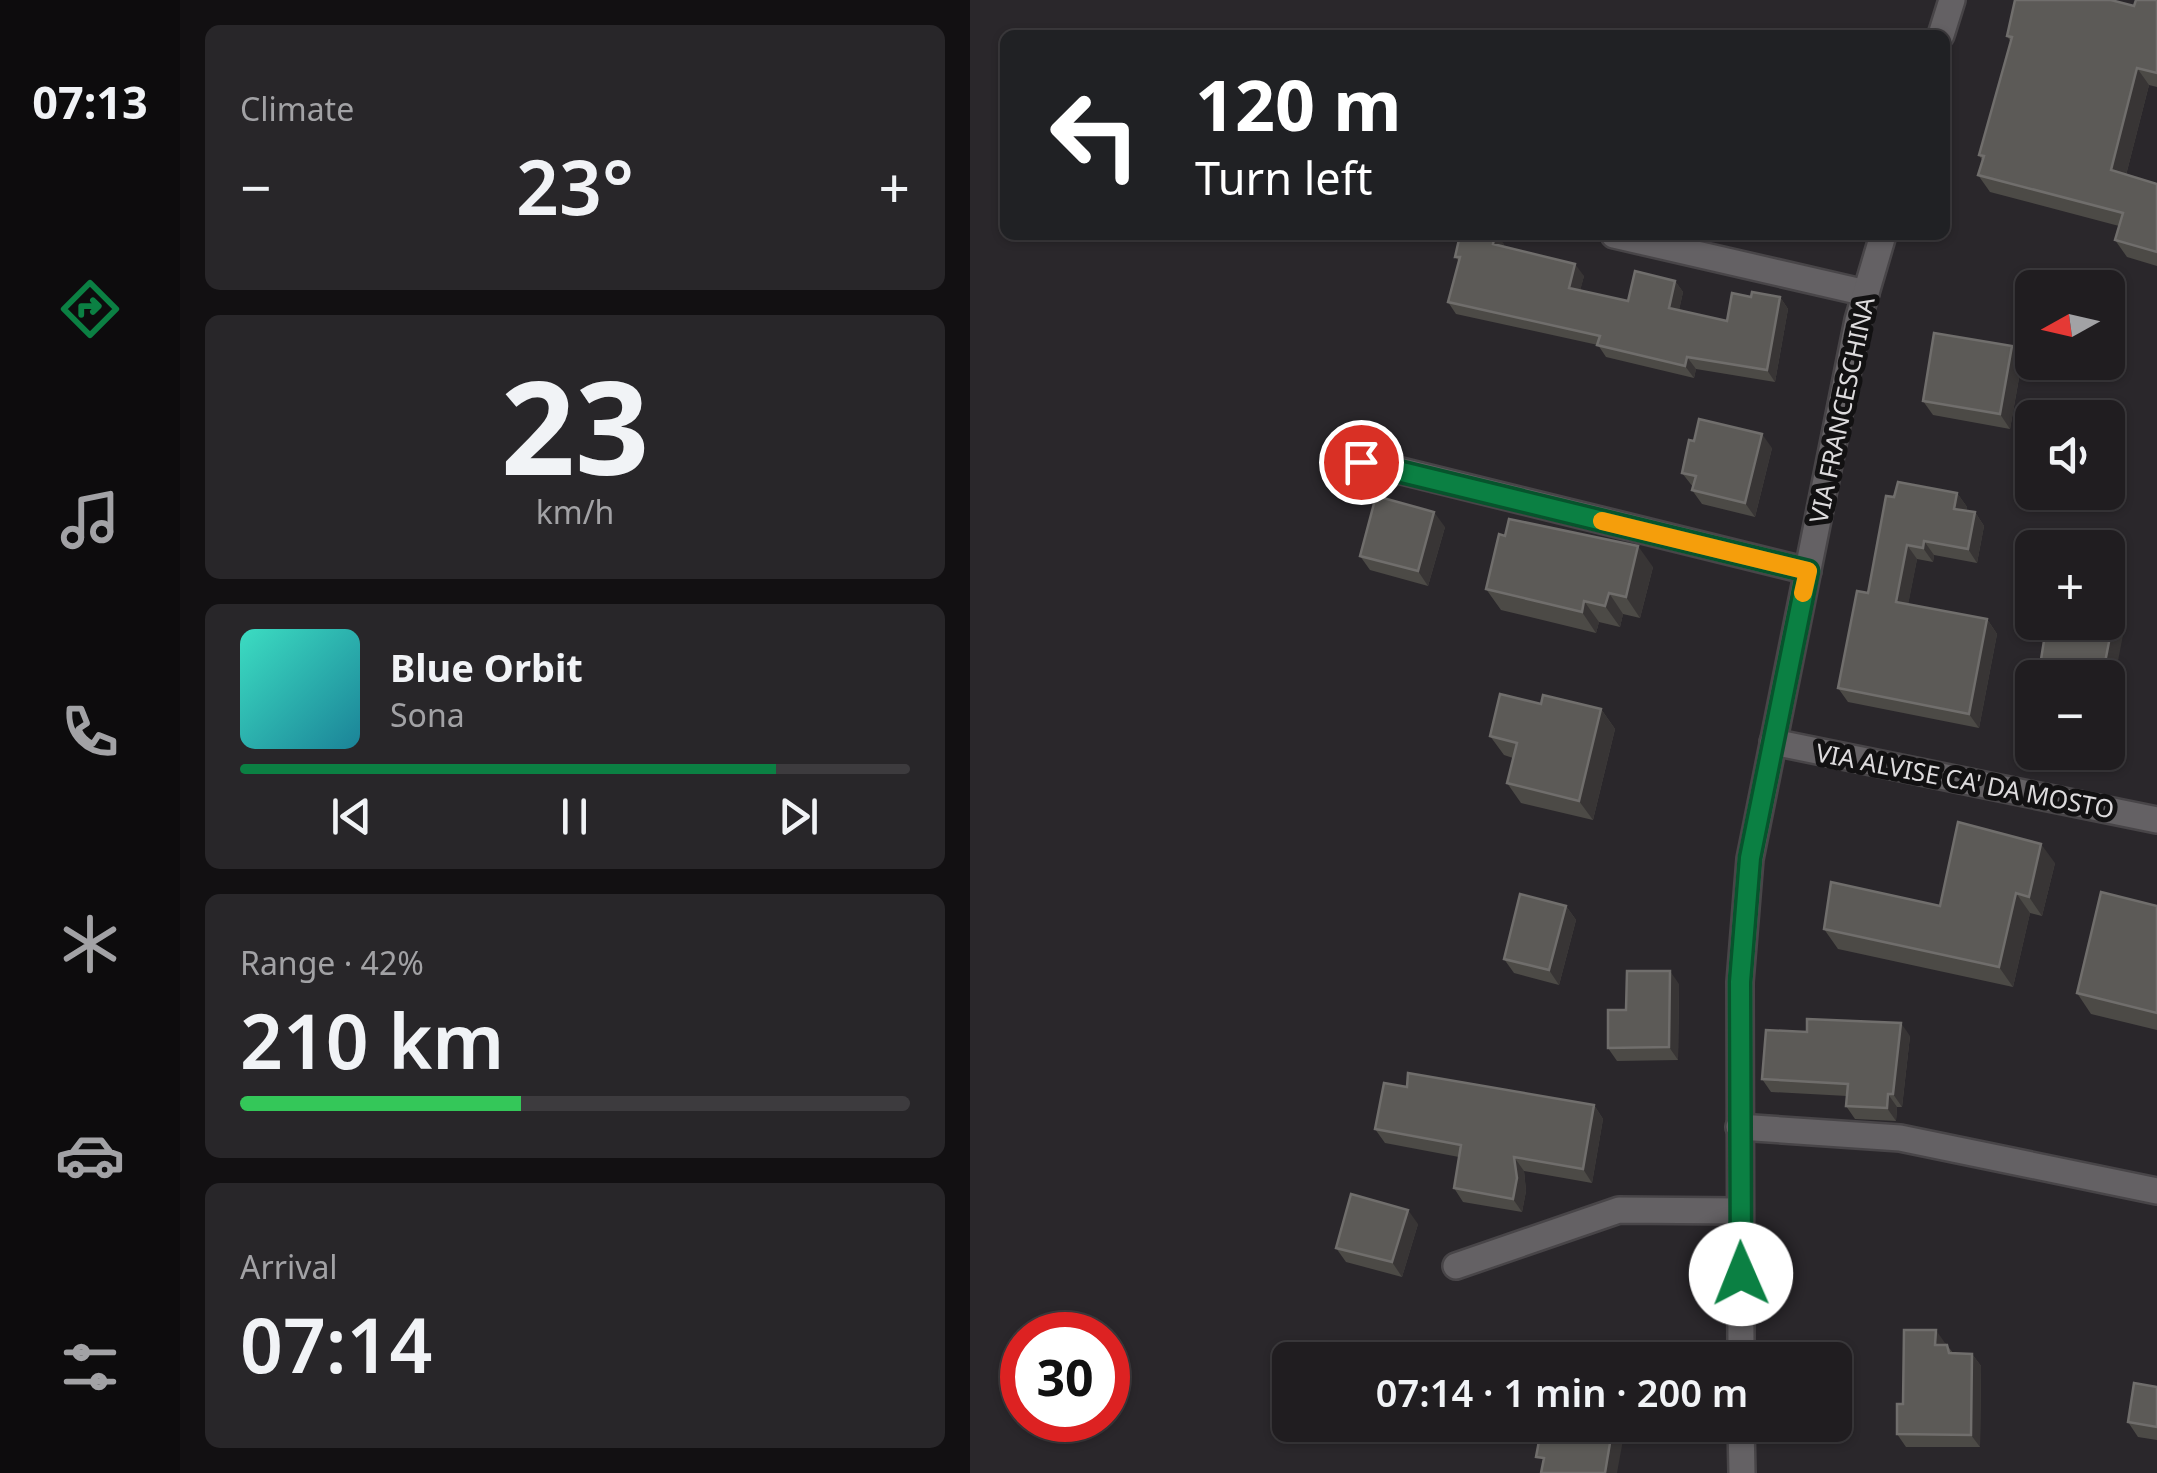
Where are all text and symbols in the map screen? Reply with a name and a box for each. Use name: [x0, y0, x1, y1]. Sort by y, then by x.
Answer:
text: 120 m: [1195, 56, 1402, 152]
icon: left: [1030, 70, 1160, 200]
text: 07:13: [32, 71, 148, 132]
text: Climate: [240, 87, 354, 130]
text: 23°: [516, 135, 634, 237]
text: Turn left: [1195, 147, 1372, 208]
text: −: [240, 149, 271, 224]
text: +: [879, 149, 910, 224]
north arrow: [2015, 270, 2125, 380]
map controls: [2015, 270, 2125, 770]
icon: directions: [55, 274, 125, 344]
street label: VIA FRANCESCHINA: [1800, 293, 1882, 526]
text: 23: [501, 336, 649, 513]
button: sound: [2015, 400, 2125, 510]
pin: [1319, 420, 1404, 505]
icon: arrive: [1334, 435, 1389, 490]
icon: music: [55, 485, 125, 555]
text: km/h: [536, 490, 614, 533]
button: +: [2015, 530, 2125, 640]
text: Blue Orbit: [390, 641, 583, 693]
button: −: [2015, 660, 2125, 770]
text: Sona: [390, 693, 465, 736]
icon: phone: [55, 697, 125, 767]
street label: VIA ALVISE CA' DA MOSTO: [1813, 734, 2117, 826]
icon: previous: [324, 789, 379, 844]
icon: pause: [547, 789, 602, 844]
icon: next: [771, 789, 826, 844]
icon: climate: [55, 909, 125, 979]
text: Range · 42%: [240, 941, 424, 984]
text: 210 km: [240, 989, 504, 1091]
icon: car: [55, 1120, 125, 1190]
position arrow: [1689, 1222, 1793, 1326]
text: Arrival: [240, 1245, 338, 1288]
text: 07:14: [240, 1293, 432, 1395]
speed limit sign: 30: [1000, 1312, 1130, 1442]
icon: filters: [55, 1332, 125, 1402]
text: 07:14 · 1 min · 200 m: [1376, 1366, 1748, 1418]

